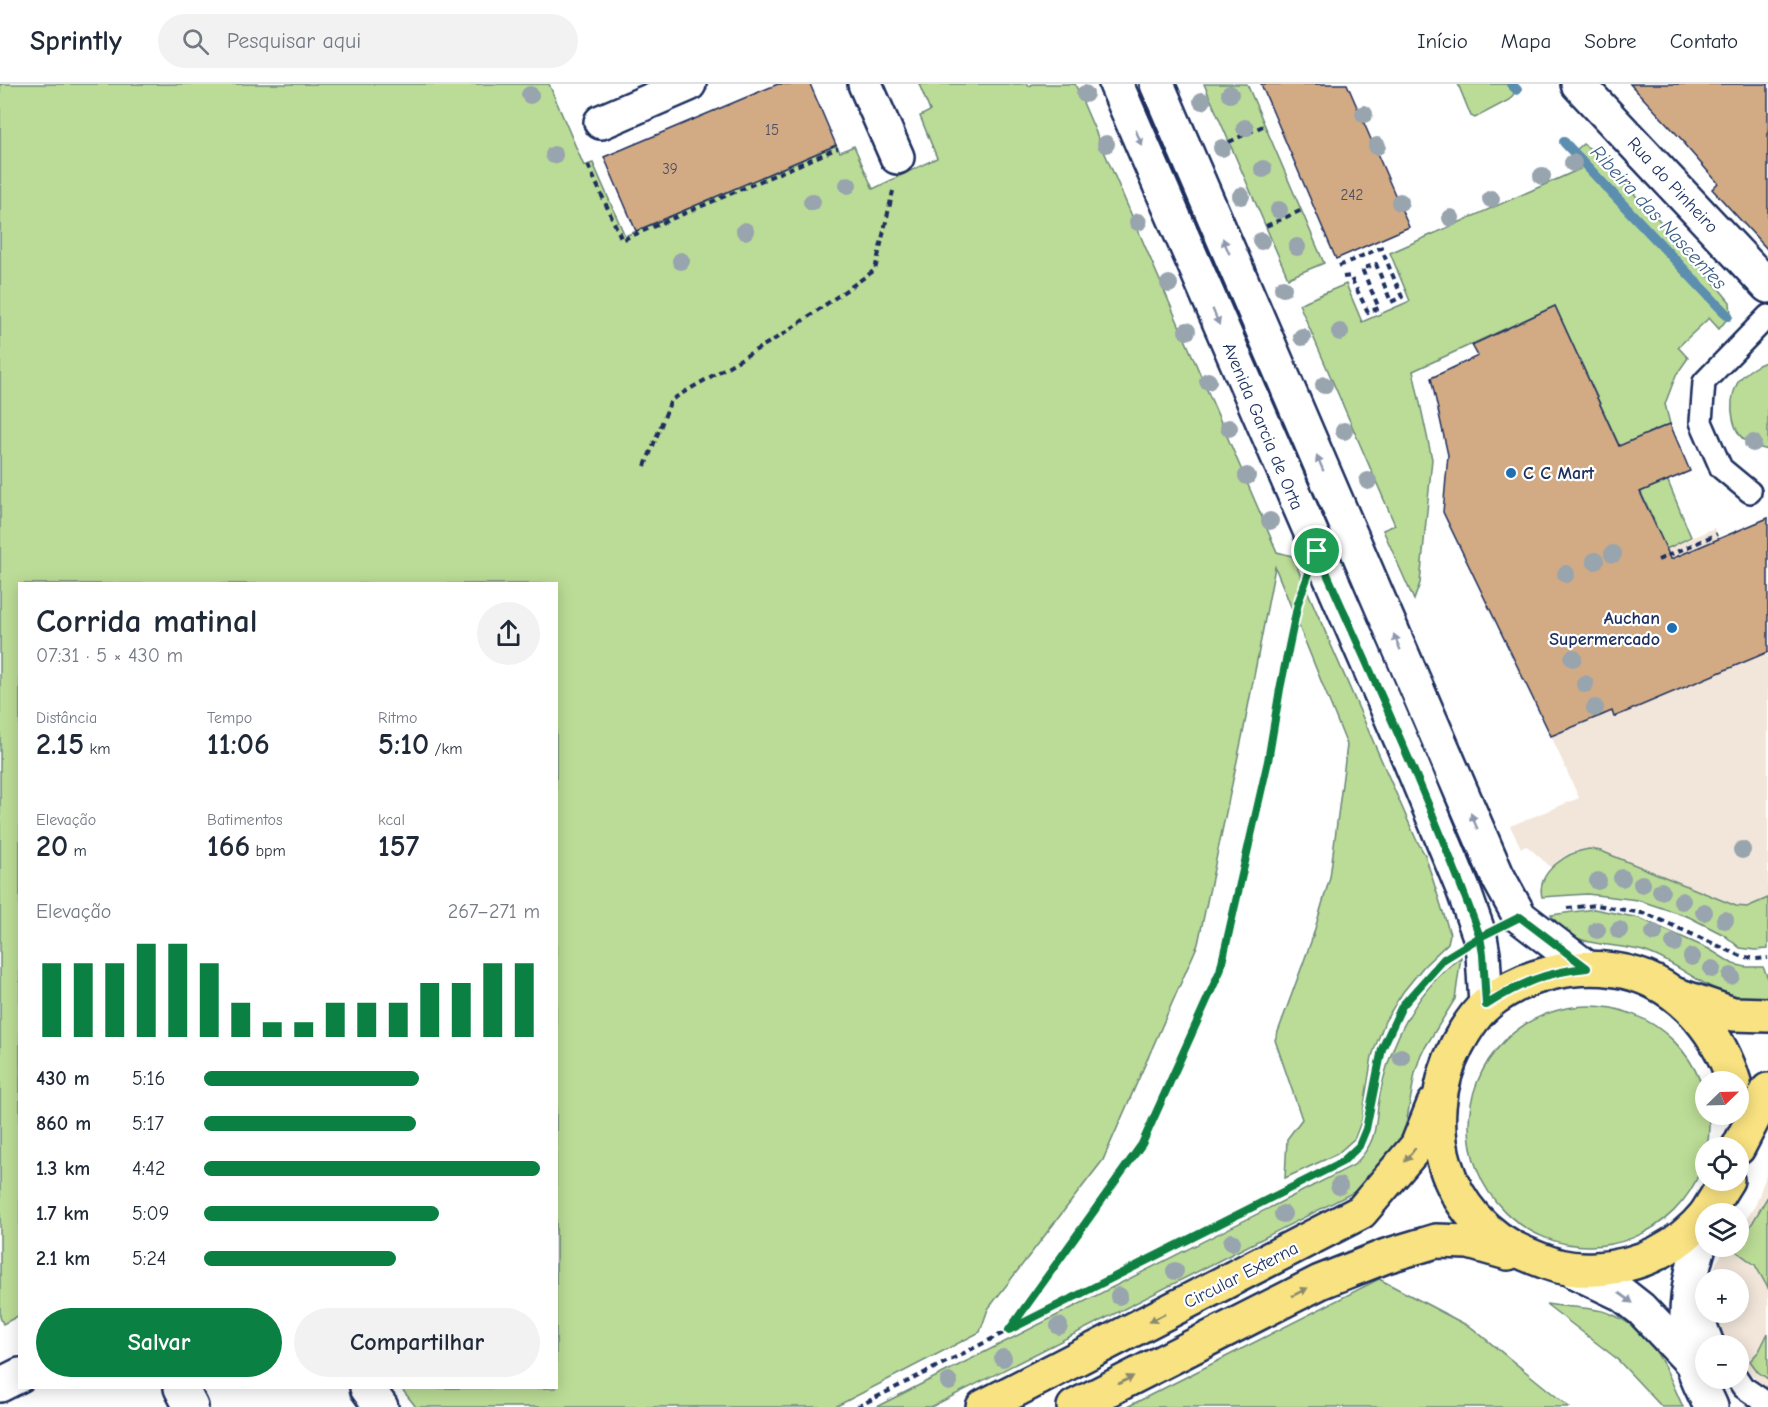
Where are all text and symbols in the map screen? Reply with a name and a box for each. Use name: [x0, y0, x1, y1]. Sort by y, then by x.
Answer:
search box: [158, 14, 578, 68]
text: Sprintly: [30, 25, 122, 57]
icon: search: [179, 25, 212, 58]
text: Pesquisar aqui: [227, 28, 361, 54]
text: Início: [1417, 29, 1468, 53]
text: Mapa: [1501, 29, 1551, 53]
text: Sobre: [1584, 29, 1637, 53]
text: Contato: [1670, 29, 1738, 53]
house number: 15: [765, 121, 779, 139]
one-way arrow: [1134, 129, 1144, 147]
street label: Rua do Pinheiro: [1623, 133, 1722, 238]
water label: Ribeira das Nascentes: [1586, 141, 1732, 295]
house number: 39: [662, 160, 678, 178]
house number: 242: [1341, 186, 1363, 204]
one-way arrow: [1222, 237, 1231, 254]
one-way arrow: [1212, 308, 1221, 326]
street label: Avenida Garcia de Orta: [1218, 339, 1307, 513]
one-way arrow: [1315, 454, 1325, 472]
place label: C C Mart: [1523, 463, 1595, 484]
marker: C C Mart: [1504, 466, 1518, 480]
pin: [1291, 525, 1342, 576]
icon: arrive: [1300, 534, 1333, 567]
text: Corrida matinal: [36, 602, 258, 640]
button: share: [477, 602, 540, 665]
place label: Auchan Supermercado: [1549, 608, 1660, 650]
marker: Auchan Supermercado: [1665, 621, 1679, 635]
one-way arrow: [1392, 633, 1402, 651]
text: 07:31 · 5 × 430 m: [36, 644, 183, 667]
text: Distância: [36, 709, 97, 727]
text: Tempo: [207, 709, 252, 727]
text: Ritmo: [378, 709, 417, 727]
text: 2.15: [36, 727, 84, 762]
text: 11:06: [207, 727, 270, 762]
text: 5:10: [378, 727, 429, 762]
text: km: [84, 740, 110, 758]
text: /km: [429, 740, 462, 758]
text: Elevação: [36, 811, 96, 829]
text: Batimentos: [207, 811, 283, 829]
text: kcal: [378, 811, 405, 829]
one-way arrow: [1470, 813, 1479, 830]
text: 20: [36, 829, 68, 864]
text: 166: [207, 829, 250, 864]
text: 157: [378, 829, 419, 864]
text: m: [68, 842, 87, 860]
text: bpm: [250, 842, 286, 860]
text: Elevação: [36, 900, 111, 923]
text: 267–271 m: [448, 900, 540, 923]
text: 430 m: [36, 1067, 90, 1090]
text: 5:16: [132, 1067, 165, 1090]
north arrow: [1695, 1071, 1749, 1125]
map controls: [1695, 1071, 1749, 1389]
text: 860 m: [36, 1112, 91, 1135]
text: 5:17: [132, 1112, 164, 1135]
button: locate: [1695, 1137, 1749, 1191]
one-way arrow: [1405, 1148, 1417, 1163]
text: 1.3 km: [36, 1157, 90, 1180]
text: 4:42: [132, 1157, 165, 1180]
text: 1.7 km: [36, 1202, 89, 1225]
text: 5:09: [132, 1202, 169, 1225]
button: layers: [1695, 1203, 1749, 1257]
street label: Circular Externa: [1181, 1238, 1302, 1313]
text: 2.1 km: [36, 1247, 90, 1270]
text: 5:24: [132, 1247, 167, 1270]
button: +: [1695, 1269, 1749, 1323]
one-way arrow: [1292, 1287, 1309, 1297]
one-way arrow: [1618, 1292, 1634, 1304]
button: Salvar: [36, 1308, 282, 1377]
button: Compartilhar: [294, 1308, 540, 1377]
one-way arrow: [1149, 1313, 1166, 1323]
button: −: [1695, 1335, 1749, 1389]
one-way arrow: [1118, 1376, 1135, 1385]

